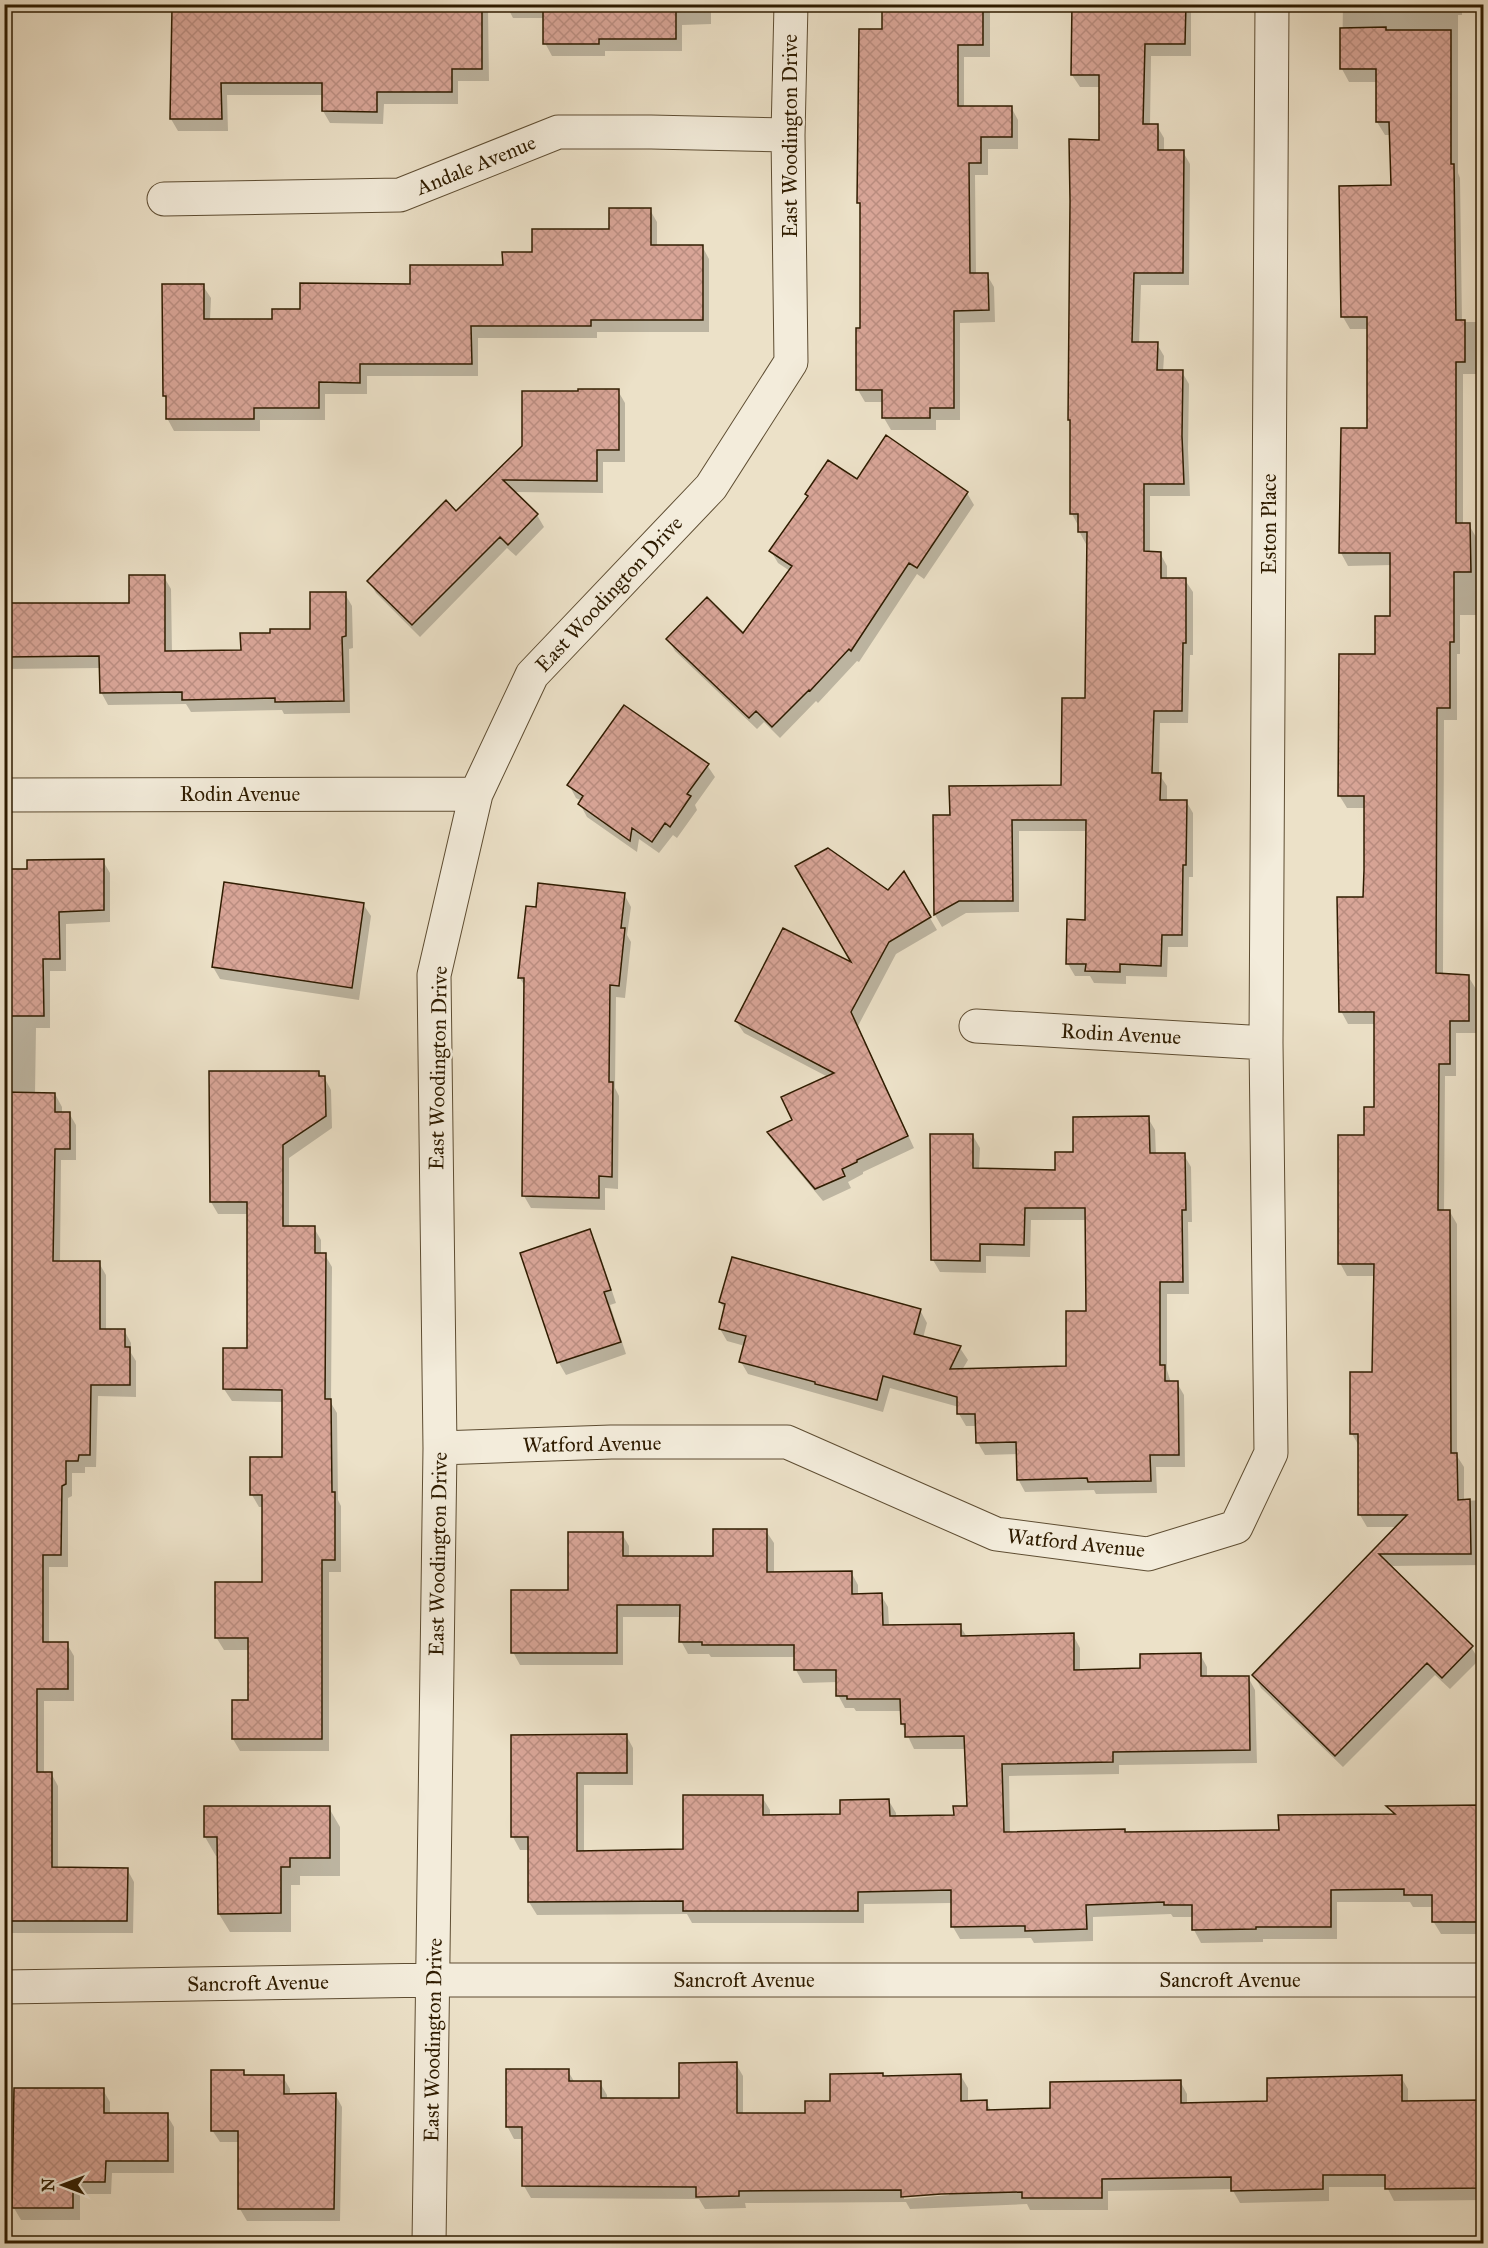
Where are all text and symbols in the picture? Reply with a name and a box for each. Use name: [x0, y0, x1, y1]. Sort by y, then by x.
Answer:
street label: East Woodington Drive: [777, 34, 803, 238]
street label: Andale Avenue: [411, 129, 540, 201]
street label: Eston Place: [1256, 473, 1282, 574]
street label: East Woodington Drive: [530, 510, 688, 678]
street label: Rodin Avenue: [180, 781, 301, 807]
street label: East Woodington Drive: [423, 965, 453, 1170]
street label: Rodin Avenue: [1060, 1018, 1182, 1050]
street label: Watford Avenue: [522, 1430, 662, 1458]
street label: East Woodington Drive: [423, 1451, 453, 1656]
street label: Watford Avenue: [1006, 1523, 1147, 1563]
street label: East Woodington Drive: [418, 1937, 448, 2142]
street label: Sancroft Avenue: [673, 1967, 815, 1993]
street label: Sancroft Avenue: [1159, 1967, 1301, 1993]
street label: Sancroft Avenue: [187, 1969, 329, 1997]
north arrow: [33, 2155, 93, 2215]
text: N: [39, 2178, 58, 2192]

